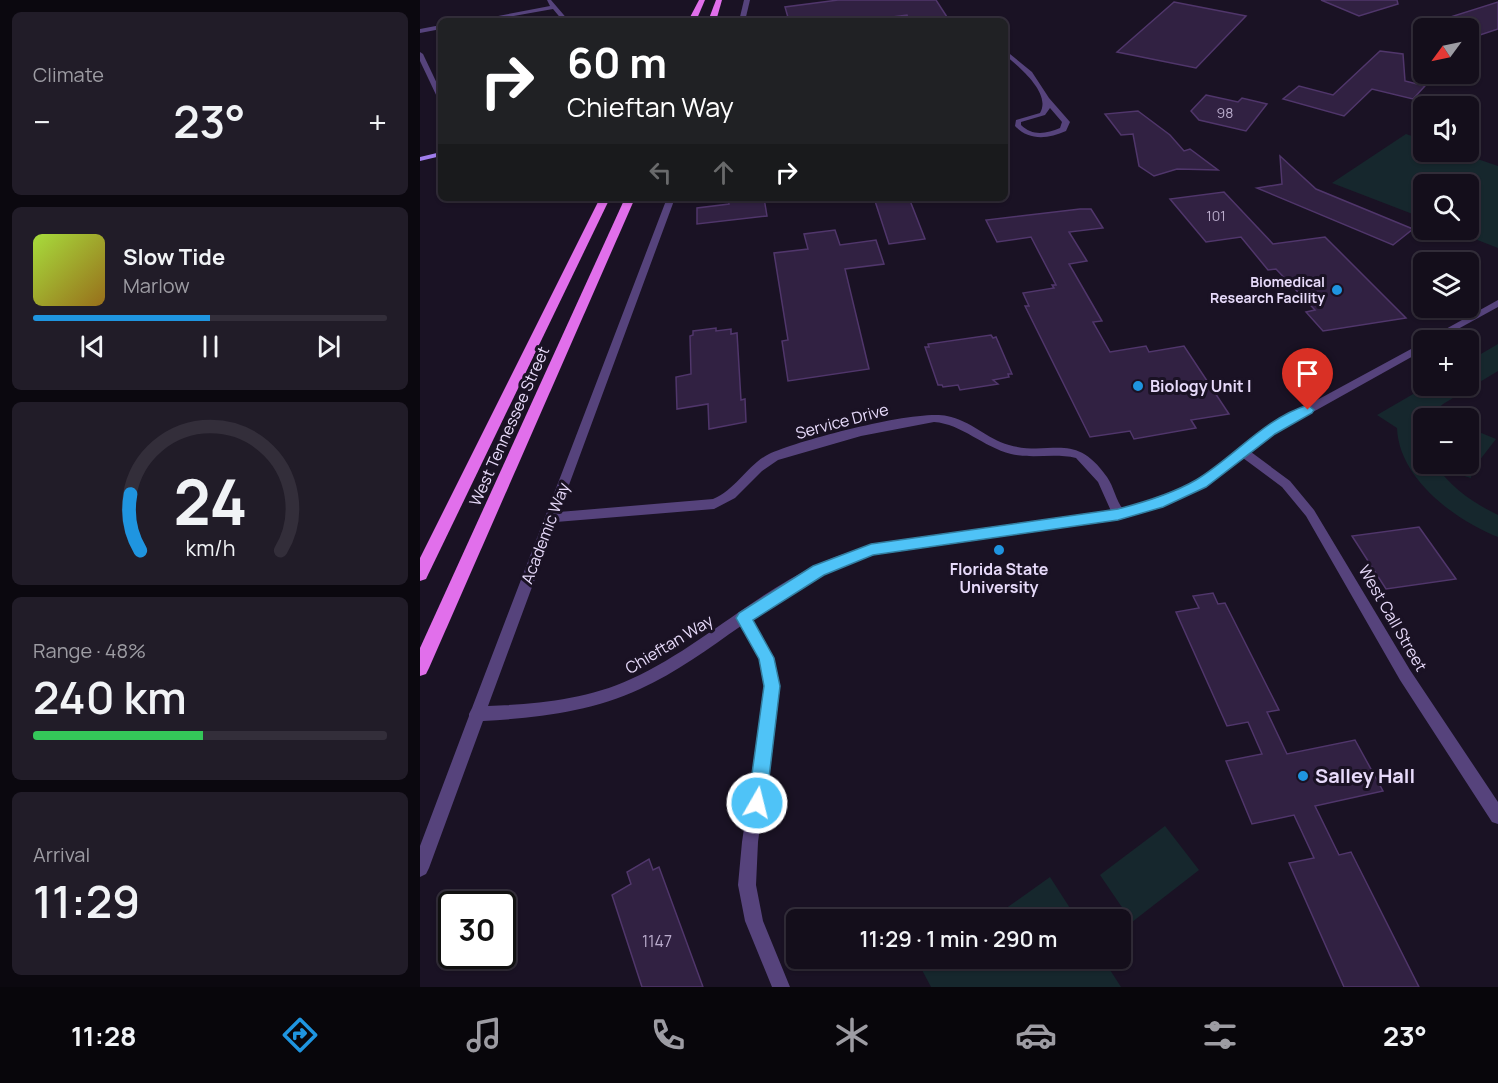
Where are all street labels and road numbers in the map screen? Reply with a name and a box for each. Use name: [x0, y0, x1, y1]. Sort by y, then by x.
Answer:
street label: West Tennessee Street: [464, 343, 554, 509]
street label: Service Drive: [793, 398, 891, 444]
street label: Academic Way: [516, 479, 575, 587]
street label: West Call Street: [1354, 561, 1432, 675]
street label: Chieftan Way: [621, 609, 717, 679]

